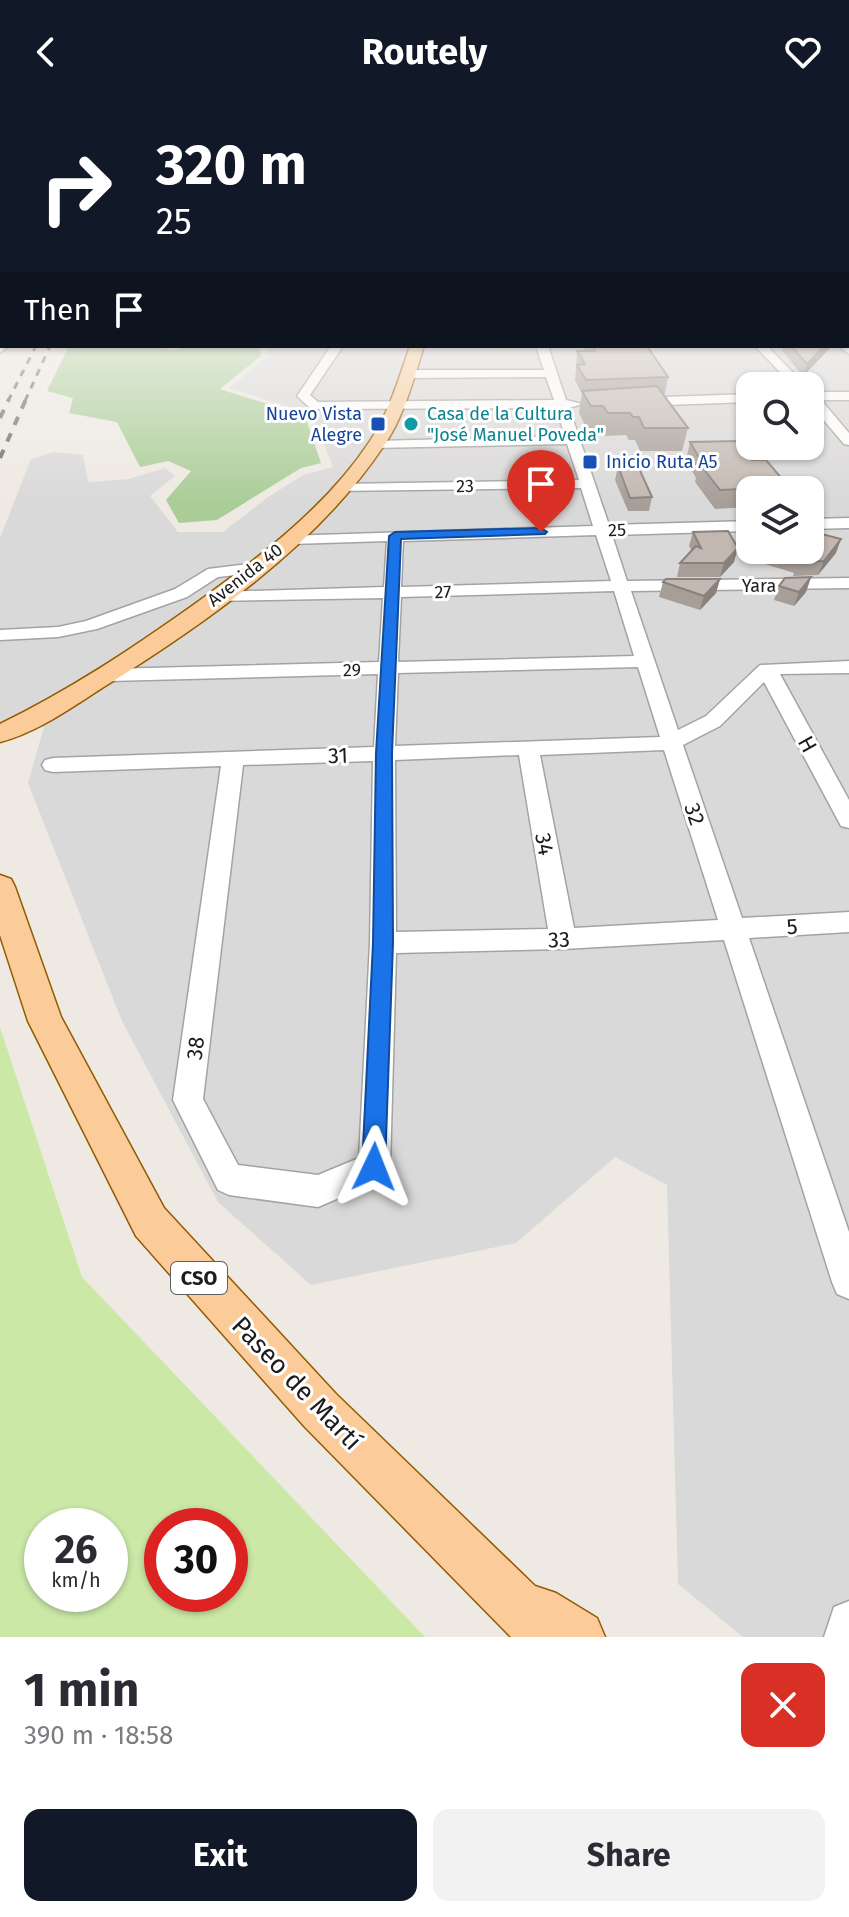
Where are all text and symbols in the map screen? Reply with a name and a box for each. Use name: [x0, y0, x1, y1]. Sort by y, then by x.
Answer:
icon: back: [24, 30, 68, 74]
text: Routely: [362, 30, 487, 74]
icon: heart: [781, 30, 825, 74]
text: 320 m: [156, 132, 307, 199]
icon: right: [24, 136, 128, 240]
text: 25: [156, 200, 192, 244]
icon: arrive: [107, 288, 151, 332]
text: Then: [24, 292, 91, 328]
map controls: [736, 372, 824, 564]
button: search: [736, 372, 824, 460]
place label: Nuevo Vista Alegre: [266, 403, 362, 446]
place label: Casa de la Cultura "José Manuel Poveda": [427, 403, 604, 446]
marker: Nuevo Vista Alegre: [369, 415, 387, 433]
marker: Casa de la Cultura "José Manuel Poveda": [402, 415, 420, 433]
pin: [507, 450, 575, 532]
place label: Inicio Ruta A5: [606, 451, 718, 473]
marker: Inicio Ruta A5: [581, 453, 599, 471]
icon: arrive: [519, 462, 563, 506]
street label: 23: [456, 475, 474, 497]
button: layers: [736, 476, 824, 564]
street label: 25: [608, 519, 626, 541]
street label: Avenida 40: [203, 539, 287, 611]
street label: Yara: [742, 575, 776, 597]
street label: 27: [434, 581, 452, 603]
street label: 29: [343, 659, 361, 681]
street label: H: [792, 731, 823, 757]
street label: 31: [328, 742, 348, 769]
street label: 32: [678, 800, 711, 829]
street label: 34: [529, 830, 560, 858]
street label: 5: [786, 913, 798, 940]
street label: 33: [548, 926, 570, 953]
street label: 38: [181, 1035, 210, 1061]
position arrow: [332, 1125, 416, 1209]
road number: CSO: [171, 1262, 227, 1294]
street label: Paseo de Martí: [225, 1310, 368, 1457]
speed limit sign: 30: [144, 1508, 248, 1612]
text: 26: [54, 1526, 98, 1574]
text: km/h: [51, 1568, 101, 1592]
text: 1 min: [24, 1661, 139, 1719]
button: close: [741, 1663, 825, 1747]
text: 390 m · 18:58: [24, 1720, 173, 1751]
button: Exit: [24, 1809, 417, 1901]
button: Share: [433, 1809, 825, 1901]

